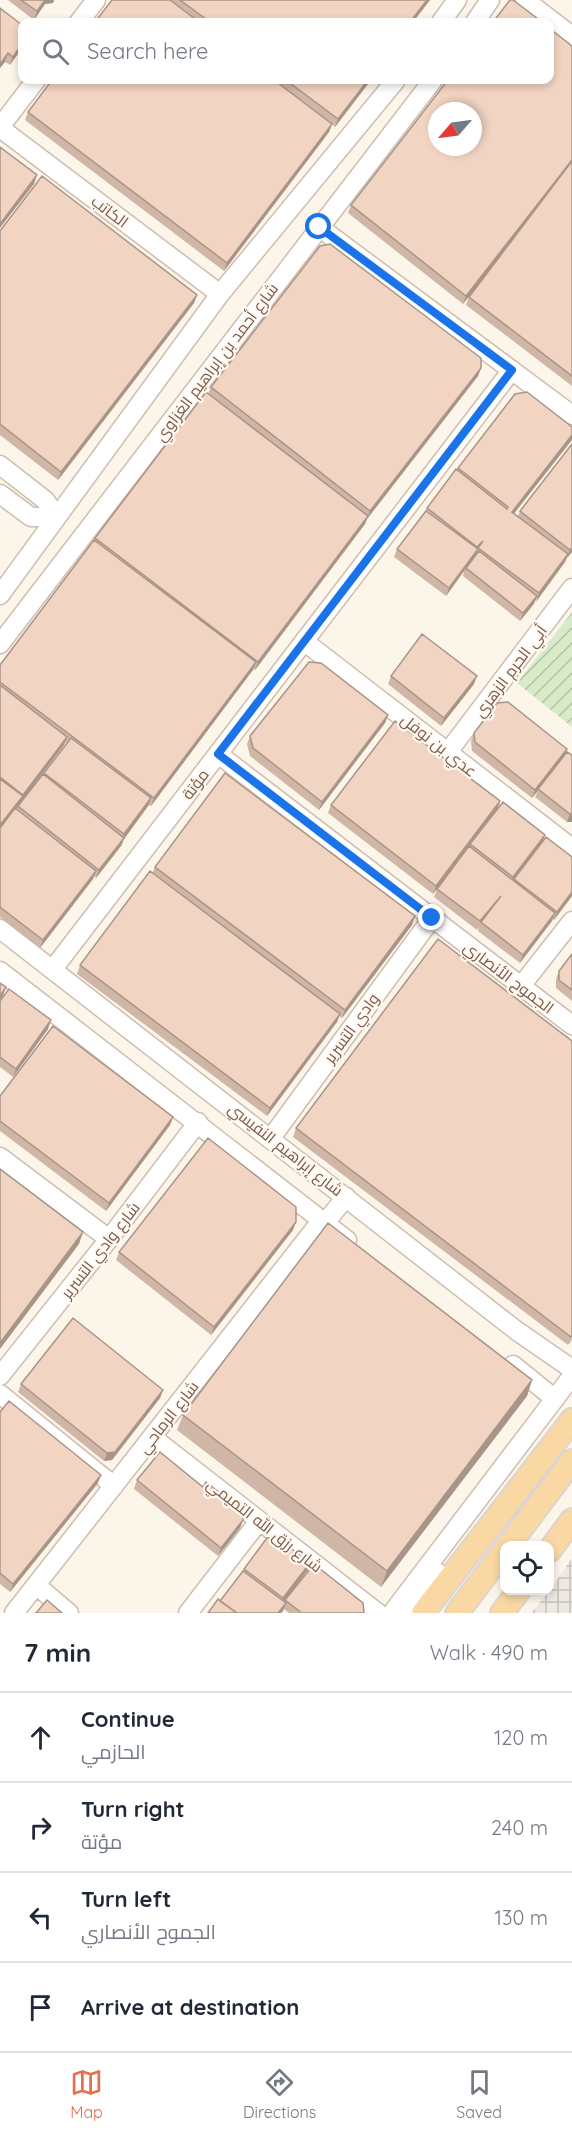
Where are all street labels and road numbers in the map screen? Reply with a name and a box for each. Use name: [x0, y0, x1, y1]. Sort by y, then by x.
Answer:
street label: الكاتب: [87, 191, 133, 231]
street label: شارع أحمد بن إبراهيم الغزاوي: [150, 279, 285, 448]
street label: أبي الحرم الزهري: [469, 621, 554, 723]
street label: عدي بن نوفل: [395, 709, 481, 784]
street label: مؤتة: [177, 765, 213, 803]
street label: الجموح الأنصاري: [458, 937, 558, 1021]
street label: وادي التسرير: [318, 989, 386, 1070]
street label: شارع إبراهيم النفيسي: [223, 1098, 347, 1202]
street label: شارع وادي التسرير: [56, 1198, 147, 1305]
street label: شارع الرماحي: [133, 1377, 206, 1460]
street label: شارع رزق الله التميمي: [201, 1474, 327, 1580]

